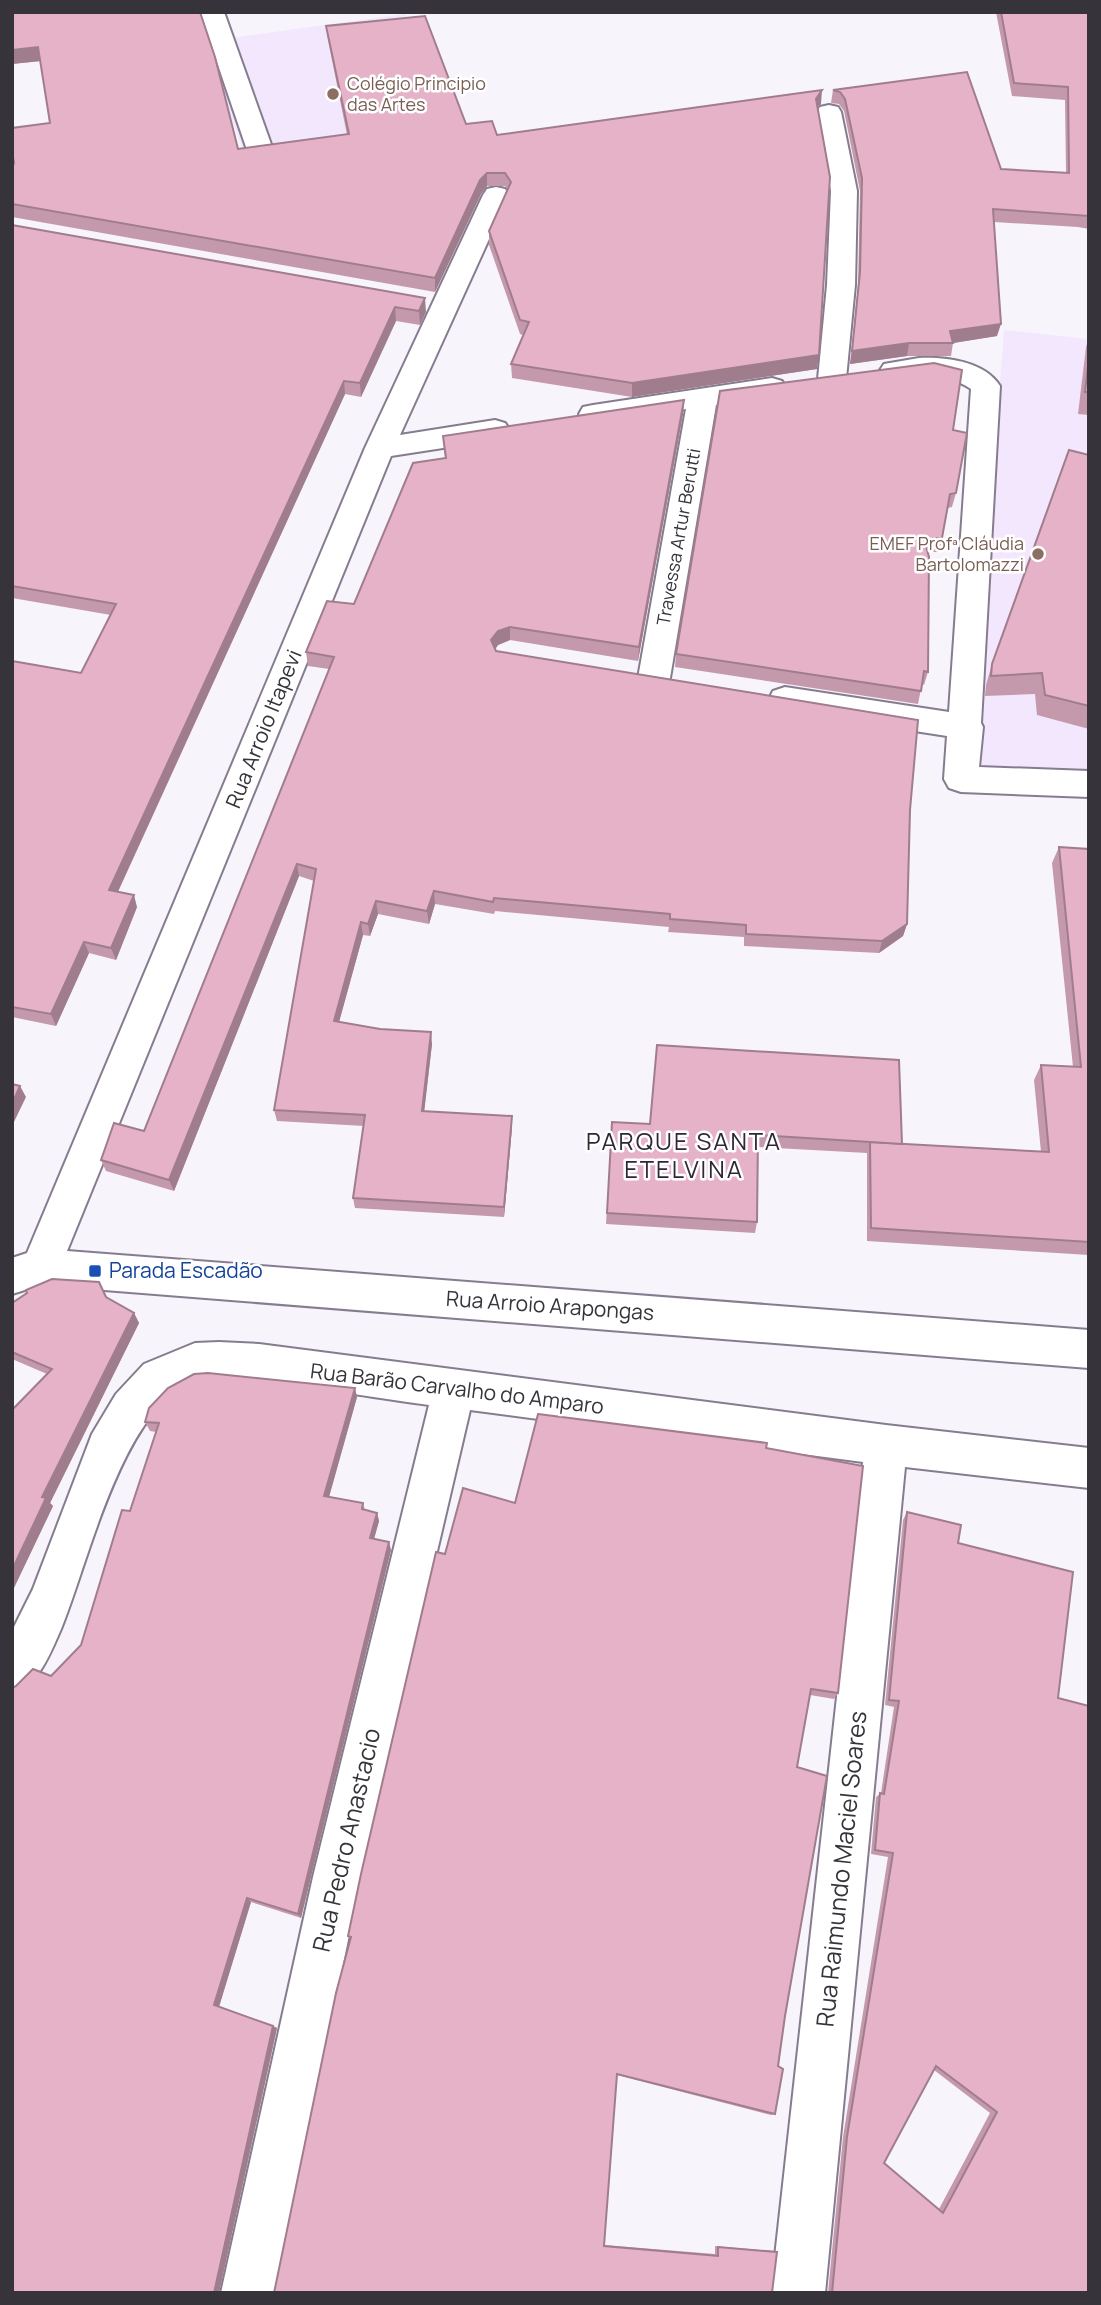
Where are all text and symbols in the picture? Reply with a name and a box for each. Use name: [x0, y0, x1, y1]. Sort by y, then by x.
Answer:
place label: Colégio Principio das Artes: [347, 71, 486, 116]
marker: Colégio Principio das Artes: [325, 86, 341, 102]
street label: Travessa Artur Berutti: [651, 446, 705, 627]
place label: EMEF Profª Cláudia Bartolomazzi: [870, 531, 1024, 576]
marker: EMEF Profª Cláudia Bartolomazzi: [1030, 546, 1046, 562]
street label: Rua Arroio Itapevi: [219, 645, 308, 812]
district label: PARQUE SANTA ETELVINA: [586, 1124, 782, 1185]
place label: Parada Escadão: [109, 1256, 263, 1284]
marker: Parada Escadão: [87, 1263, 103, 1279]
street label: Rua Arroio Arapongas: [445, 1284, 655, 1326]
street label: Rua Barão Carvalho do Amparo: [309, 1356, 606, 1420]
street label: Rua Raimundo Maciel Soares: [808, 1709, 874, 2028]
street label: Rua Pedro Anastacio: [304, 1725, 387, 1955]

